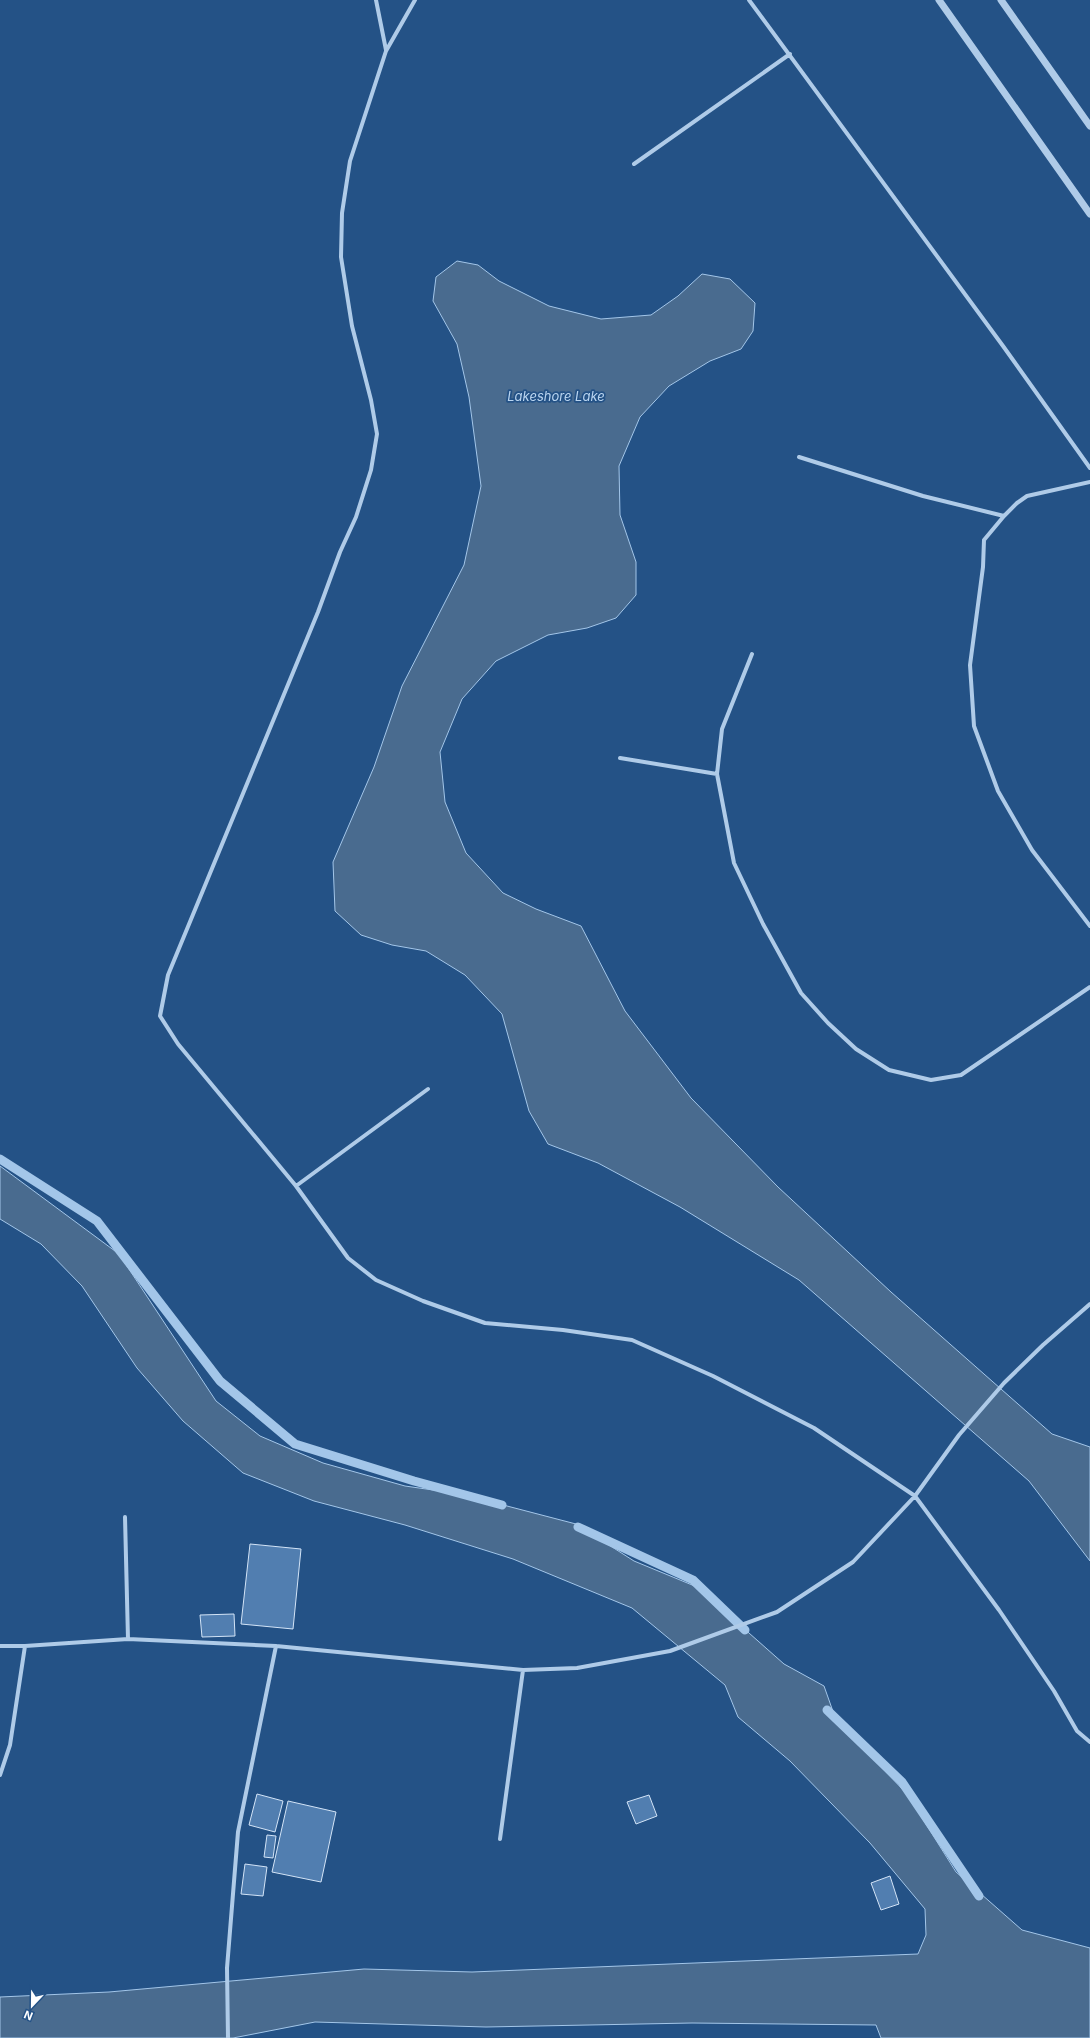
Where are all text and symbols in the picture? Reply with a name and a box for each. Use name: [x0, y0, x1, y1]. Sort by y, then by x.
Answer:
water label: Lakeshore Lake: [507, 388, 605, 404]
north arrow: [12, 1986, 52, 2026]
text: N: [22, 2007, 35, 2023]

